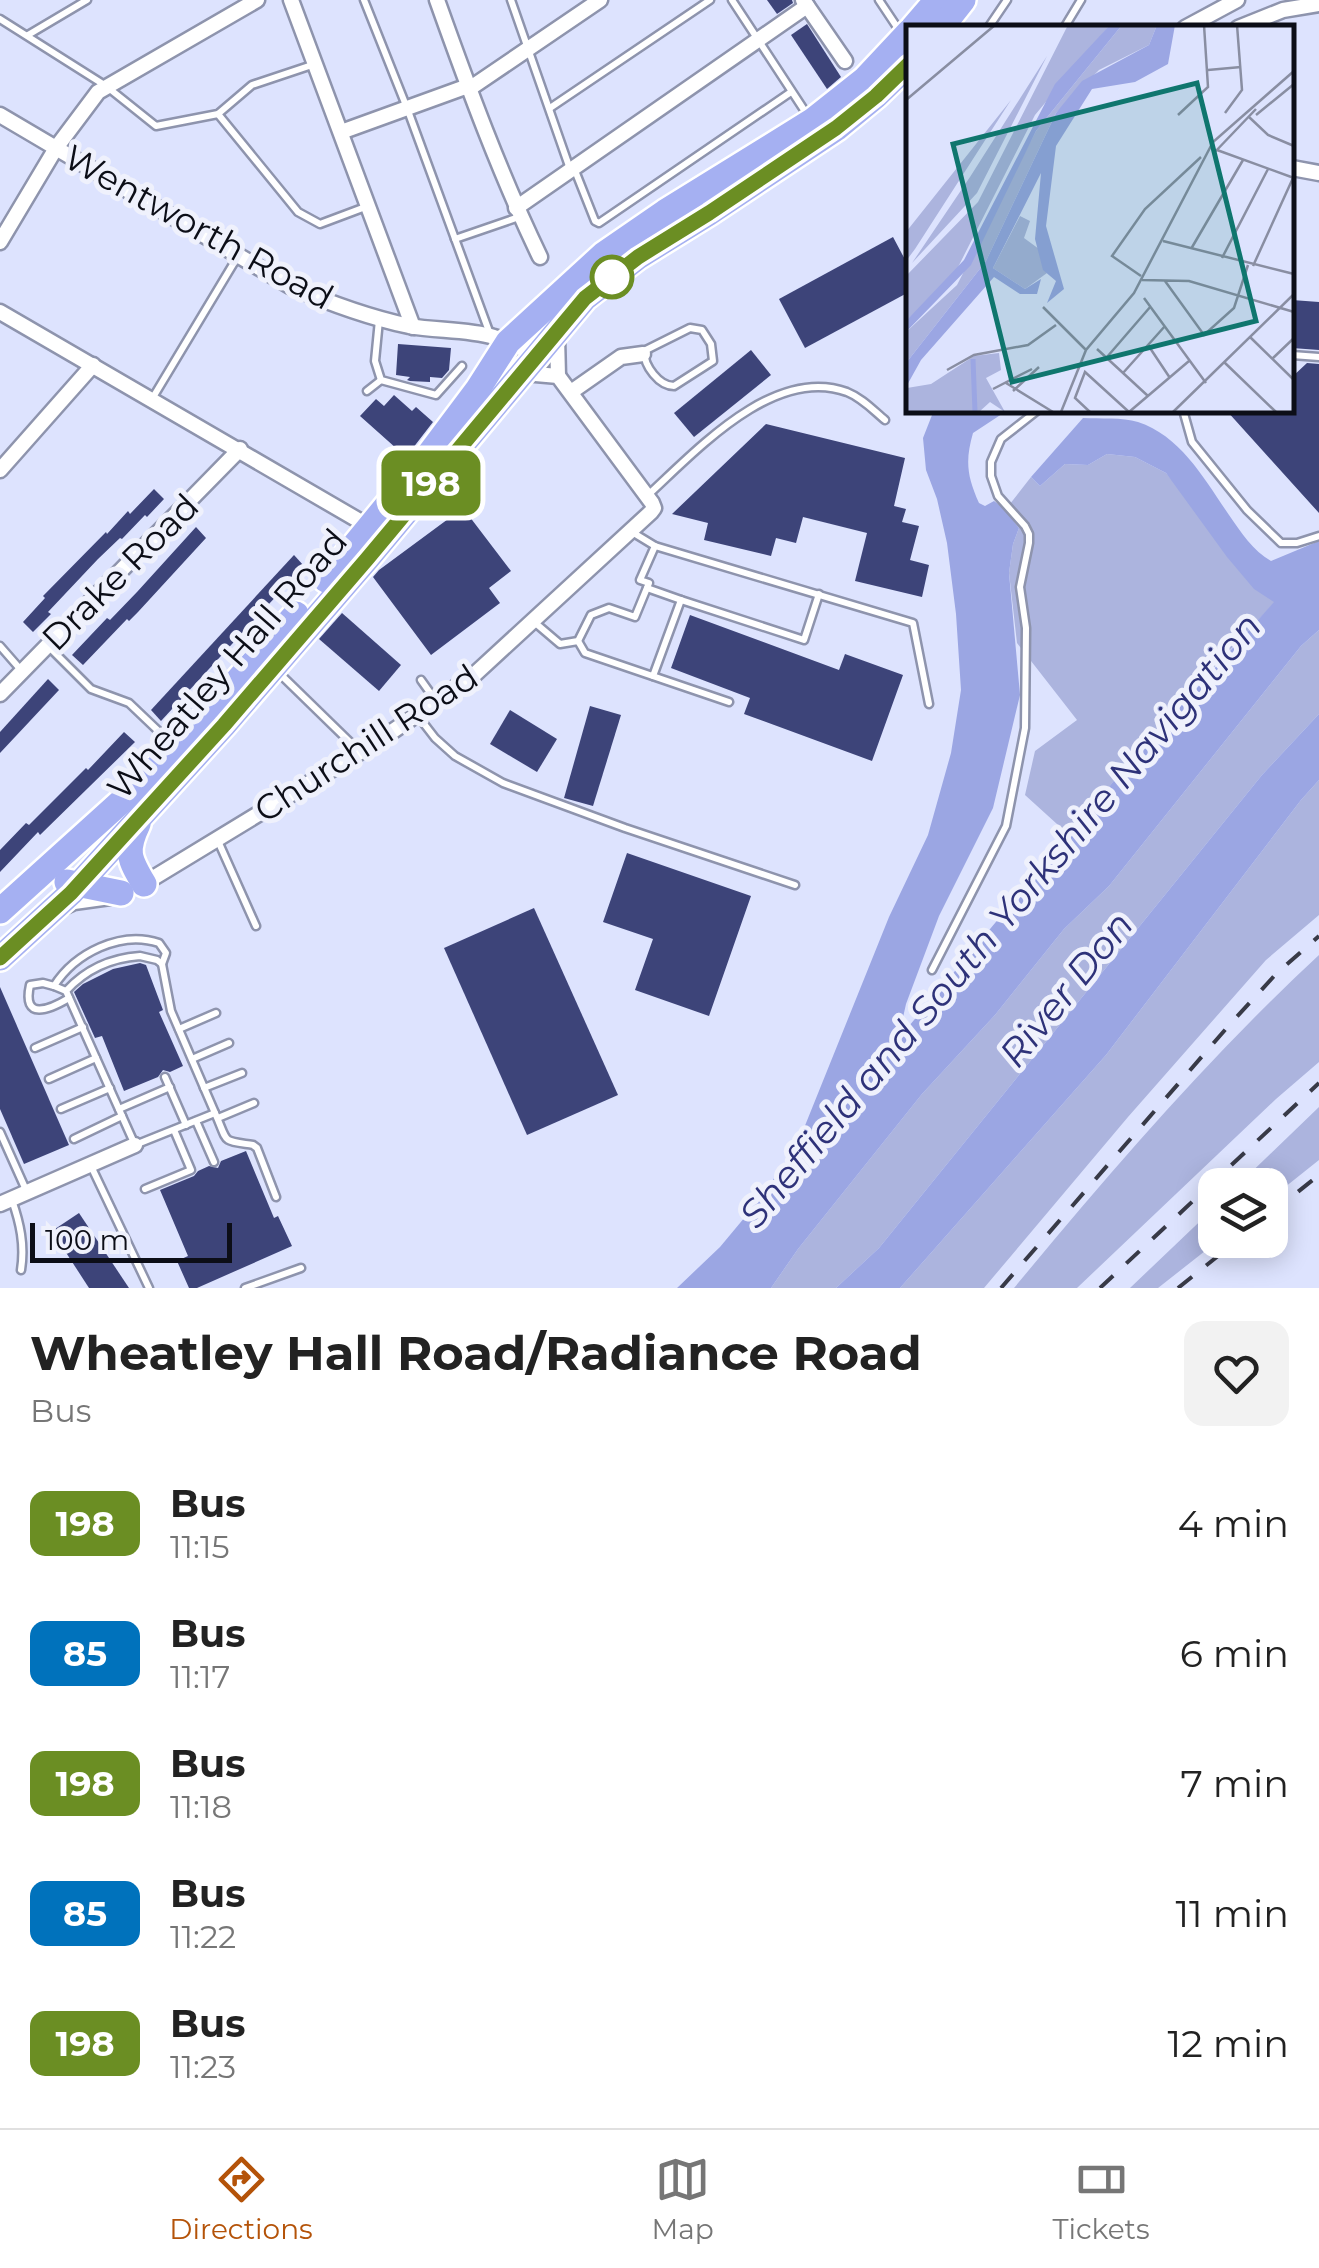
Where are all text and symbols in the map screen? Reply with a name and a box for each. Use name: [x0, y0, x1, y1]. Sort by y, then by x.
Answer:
inset map: [906, 25, 1294, 412]
street label: Wentworth Road: [57, 135, 341, 319]
unlabelled marker: [591, 256, 633, 298]
line badge: 198: [374, 450, 488, 516]
text: 198: [401, 462, 461, 505]
street label: Drake Road: [33, 485, 207, 659]
street label: Wheatley Hall Road: [98, 520, 356, 808]
water label: Sheffield and South Yorkshire Navigation: [729, 603, 1271, 1237]
street label: Churchill Road: [246, 655, 486, 831]
water label: River Don: [989, 902, 1143, 1076]
map controls: [1198, 1168, 1288, 1258]
button: layers: [1198, 1168, 1288, 1258]
scale bar: [30, 1218, 232, 1262]
text: 100 m: [45, 1223, 129, 1257]
button: heart: [1184, 1321, 1289, 1426]
text: Wheatley Hall Road/Radiance Road: [30, 1324, 922, 1382]
text: Bus: [30, 1391, 91, 1430]
text: Bus: [170, 1480, 245, 1527]
text: 4 min: [1178, 1500, 1289, 1547]
text: 198: [55, 1502, 115, 1545]
text: 11:15: [170, 1527, 230, 1566]
text: Bus: [170, 1610, 245, 1657]
text: 6 min: [1180, 1630, 1289, 1677]
text: 85: [63, 1632, 107, 1675]
text: 11:17: [170, 1657, 230, 1696]
text: Bus: [170, 1740, 245, 1787]
text: 7 min: [1180, 1760, 1289, 1807]
text: 198: [55, 1762, 115, 1805]
text: 11:18: [170, 1787, 232, 1826]
text: Bus: [170, 1870, 245, 1917]
text: 11 min: [1175, 1890, 1289, 1937]
text: 85: [63, 1892, 107, 1935]
text: 11:22: [170, 1917, 236, 1956]
text: Bus: [170, 2000, 245, 2047]
text: 12 min: [1168, 2020, 1289, 2067]
text: 198: [55, 2022, 115, 2065]
text: 11:23: [170, 2047, 236, 2086]
tab: Directions: [169, 2152, 313, 2246]
tab: Map: [651, 2152, 714, 2246]
tab: Tickets: [1052, 2152, 1150, 2246]

